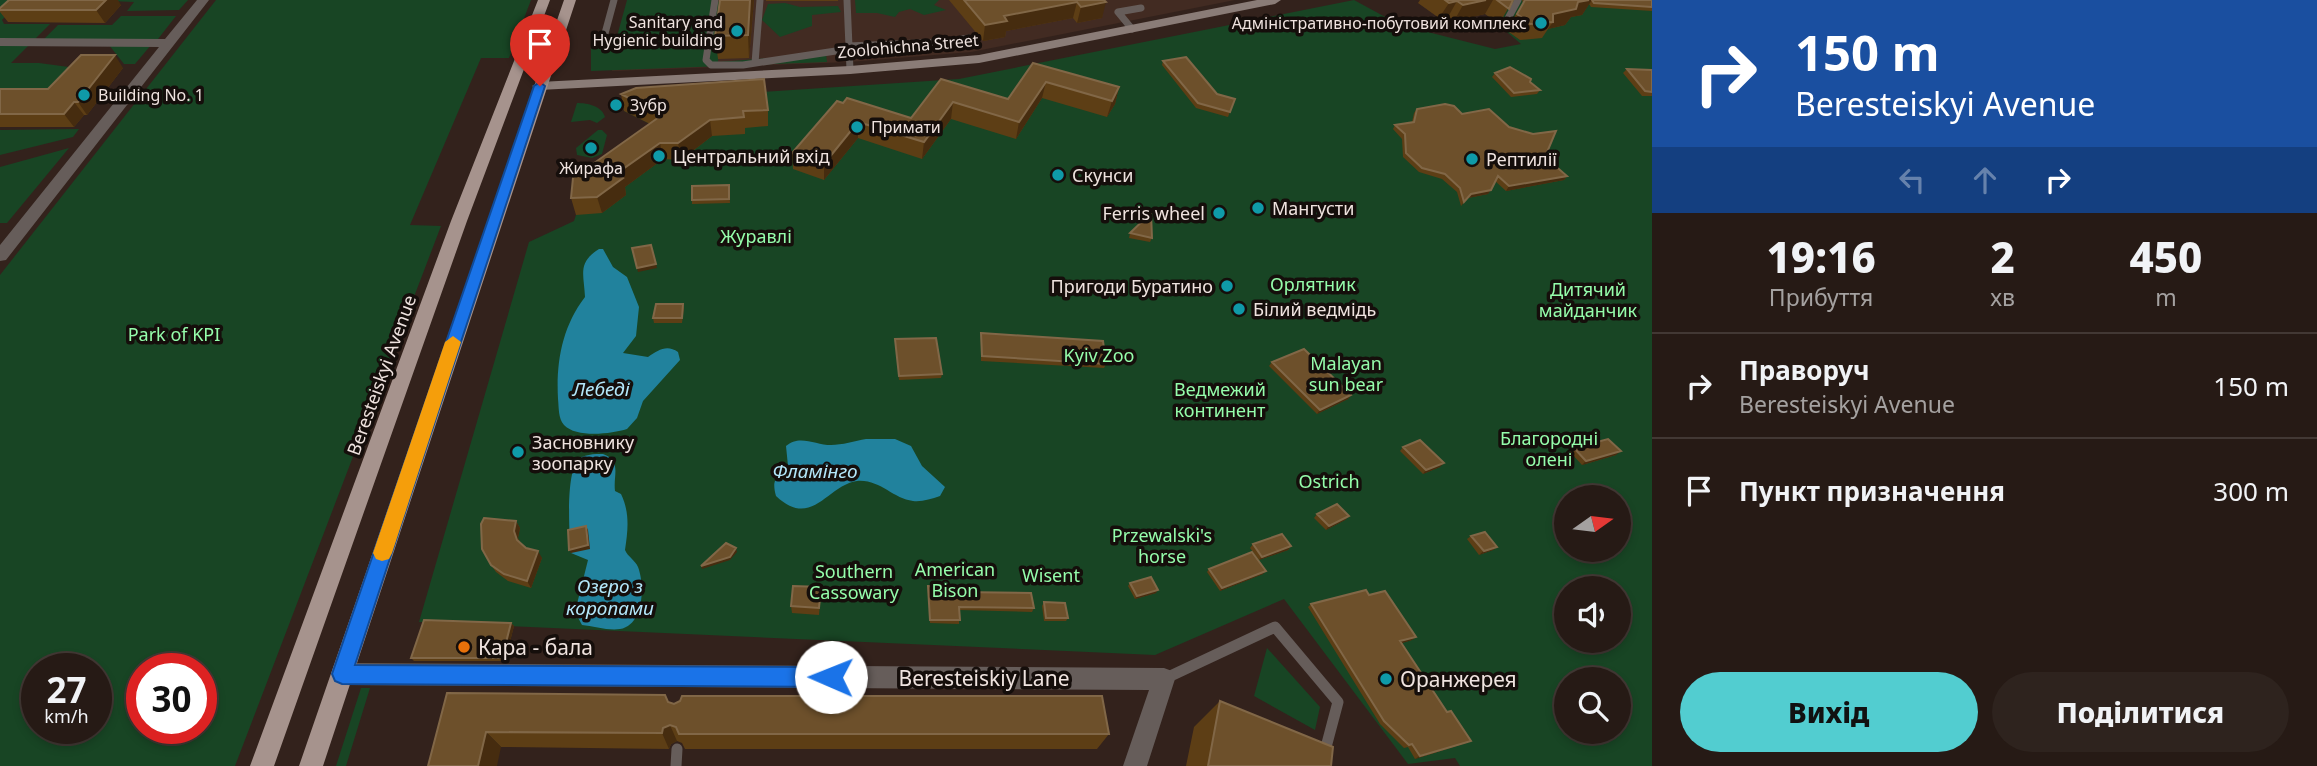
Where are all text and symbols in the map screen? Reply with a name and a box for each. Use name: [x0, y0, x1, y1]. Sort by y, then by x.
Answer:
place label: Sanitary and Hygienic building: [592, 11, 723, 51]
place label: Адміністративно-побутовий комплекс: [1232, 12, 1527, 34]
pin: [510, 14, 570, 86]
marker: Адміністративно-побутовий комплекс: [1533, 15, 1549, 31]
text: 150 m: [1795, 19, 1940, 85]
marker: Sanitary and Hygienic building: [729, 23, 745, 39]
icon: arrive: [521, 25, 559, 63]
icon: right: [1680, 28, 1771, 119]
street label: Zoolohichna Street: [837, 29, 980, 63]
text: Beresteiskyi Avenue: [1795, 82, 2095, 125]
place label: Building No. 1: [98, 84, 204, 106]
marker: Building No. 1: [76, 87, 92, 103]
place label: Зубр: [630, 94, 667, 116]
marker: Зубр: [608, 97, 624, 113]
place label: Примати: [871, 116, 941, 138]
marker: Примати: [849, 119, 865, 135]
marker: Жирафа: [583, 140, 599, 156]
place label: Центральний вхід: [673, 144, 830, 168]
place label: Рептилії: [1486, 147, 1557, 171]
marker: Центральний вхід: [651, 148, 667, 164]
marker: Рептилії: [1464, 151, 1480, 167]
place label: Жирафа: [559, 157, 623, 179]
icon: left: [1893, 161, 1931, 199]
icon: ahead: [1966, 161, 2004, 199]
icon: right: [2039, 161, 2077, 199]
place label: Скунси: [1072, 163, 1133, 187]
marker: Скунси: [1050, 167, 1066, 183]
place label: Мангусти: [1272, 196, 1354, 220]
marker: Мангусти: [1250, 200, 1266, 216]
place label: Ferris wheel: [1102, 201, 1205, 225]
marker: Ferris wheel: [1211, 205, 1227, 221]
park label: Журавлі: [720, 224, 792, 248]
text: 19:16: [1767, 228, 1876, 285]
text: 2: [1990, 228, 2015, 285]
text: 450: [2130, 228, 2202, 285]
park label: Орлятник: [1270, 272, 1356, 296]
place label: Пригоди Буратино: [1051, 274, 1213, 298]
park label: Дитячий майданчик: [1539, 277, 1638, 322]
marker: Пригоди Буратино: [1219, 278, 1235, 294]
text: Прибуття: [1769, 281, 1873, 313]
text: хв: [1990, 281, 2015, 313]
text: m: [2155, 281, 2177, 313]
street label: Beresteiskyi Avenue: [341, 292, 421, 458]
place label: Білий ведмідь: [1253, 297, 1376, 321]
marker: Білий ведмідь: [1231, 301, 1247, 317]
park label: Park of KPI: [128, 322, 220, 346]
park label: Kyiv Zoo: [1064, 343, 1134, 367]
park label: Malayan sun bear: [1309, 351, 1384, 396]
text: Праворуч: [1739, 352, 1870, 388]
icon: right: [1680, 367, 1718, 405]
text: 150 m: [2213, 368, 2289, 404]
water label: Лебеді: [571, 376, 631, 402]
park label: Ведмежий континент: [1174, 377, 1266, 422]
text: Beresteiskyi Avenue: [1739, 388, 1955, 420]
park label: Благородні олені: [1500, 426, 1598, 471]
place label: Засновнику зоопарку: [532, 430, 635, 475]
marker: Засновнику зоопарку: [510, 444, 526, 460]
water label: Фламінго: [772, 458, 858, 484]
park label: Ostrich: [1298, 469, 1360, 493]
icon: arrive: [1680, 472, 1718, 510]
text: Пункт призначення: [1739, 473, 2005, 509]
text: 300 m: [2213, 473, 2289, 509]
north arrow: [1554, 485, 1631, 562]
map controls: [1554, 485, 1631, 744]
park label: Przewalski's horse: [1112, 523, 1212, 568]
park label: American Bison: [915, 557, 995, 602]
park label: Southern Cassowary: [809, 559, 900, 604]
park label: Wisent: [1022, 563, 1080, 587]
water label: Озеро з коропами: [566, 573, 654, 621]
button: sound: [1554, 576, 1631, 653]
place label: Кара - бала: [478, 633, 593, 661]
marker: Кара - бала: [456, 639, 472, 655]
position arrow: [794, 640, 868, 714]
speed limit sign: 30: [126, 653, 217, 744]
street label: Beresteiskiy Lane: [899, 664, 1069, 692]
place label: Оранжерея: [1400, 665, 1517, 693]
text: 27: [46, 666, 87, 713]
button: search: [1554, 667, 1631, 744]
marker: Оранжерея: [1378, 671, 1394, 687]
button: Вихід: [1680, 672, 1978, 752]
button: Поділитися: [1992, 672, 2289, 752]
text: km/h: [44, 704, 89, 728]

